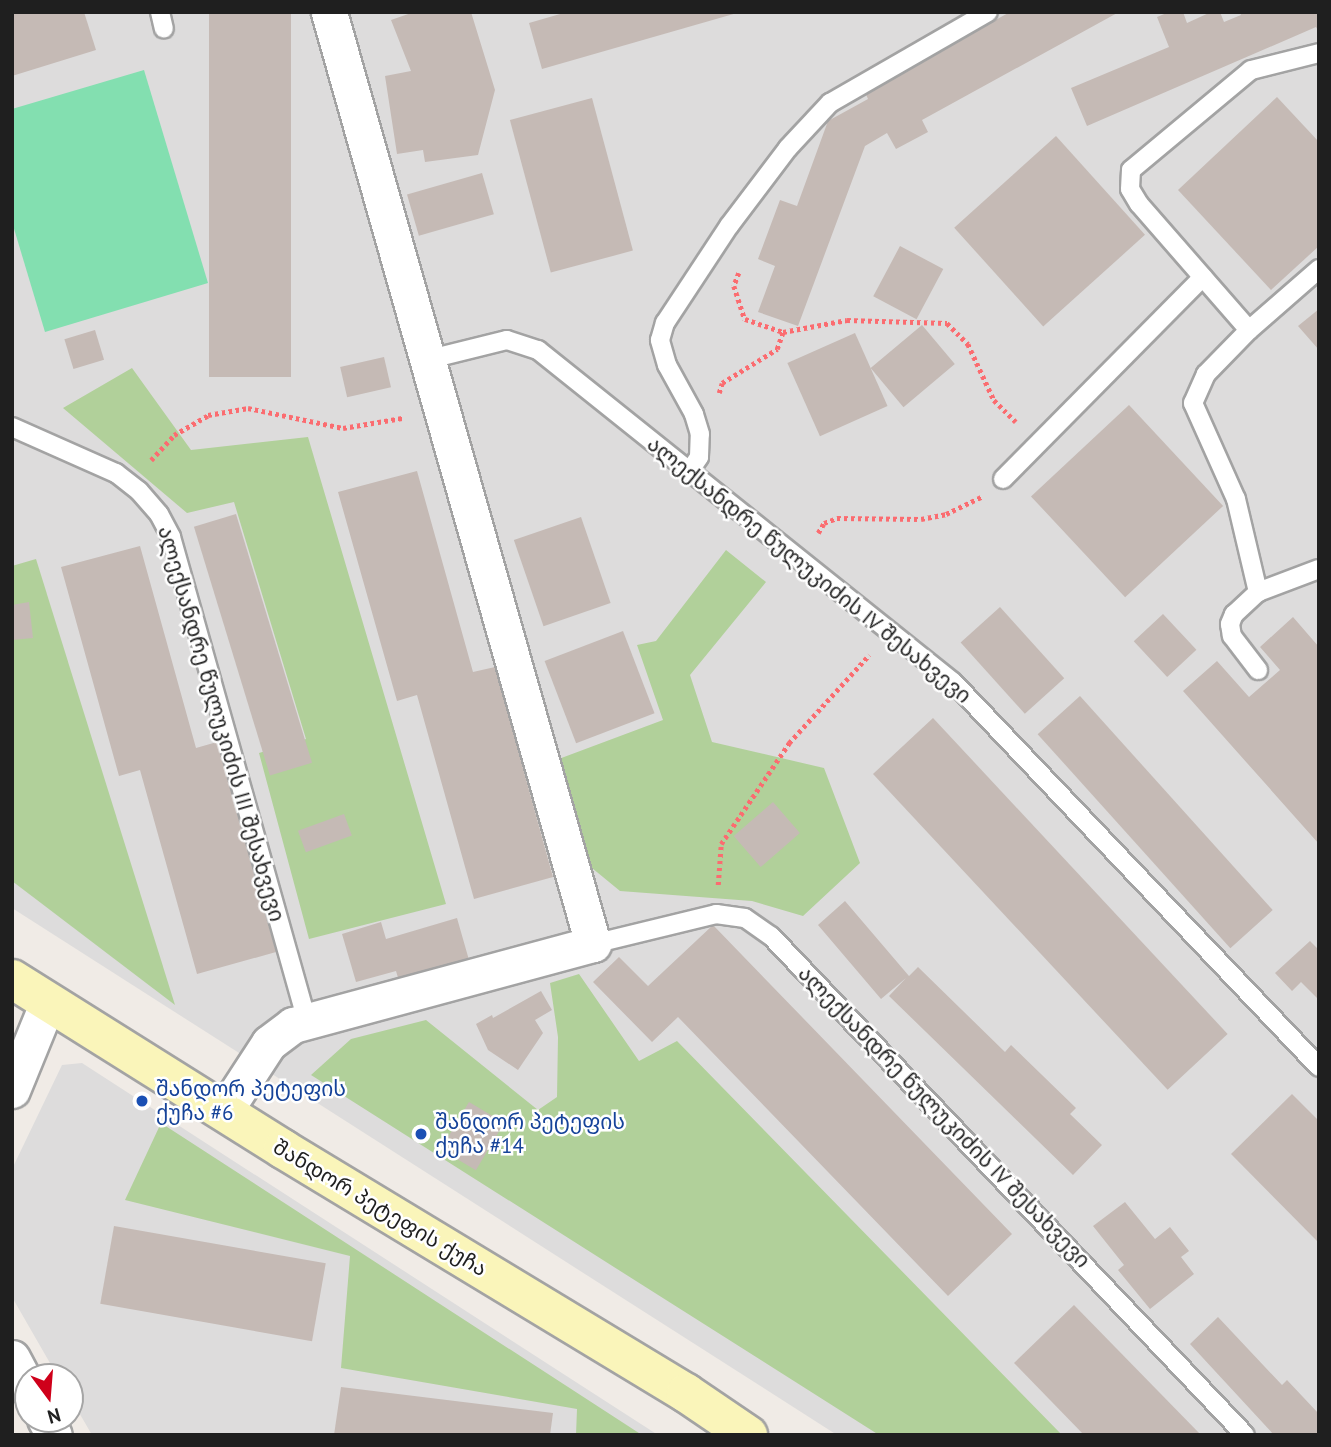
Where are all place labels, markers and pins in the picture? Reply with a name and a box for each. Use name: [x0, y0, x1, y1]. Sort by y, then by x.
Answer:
place label: შანდორ პეტეფის ქუჩა #6: [156, 1076, 346, 1126]
marker: შანდორ პეტეფის ქუჩა #6: [134, 1093, 150, 1109]
place label: შანდორ პეტეფის ქუჩა #14: [435, 1109, 625, 1159]
marker: შანდორ პეტეფის ქუჩა #14: [413, 1126, 429, 1142]

